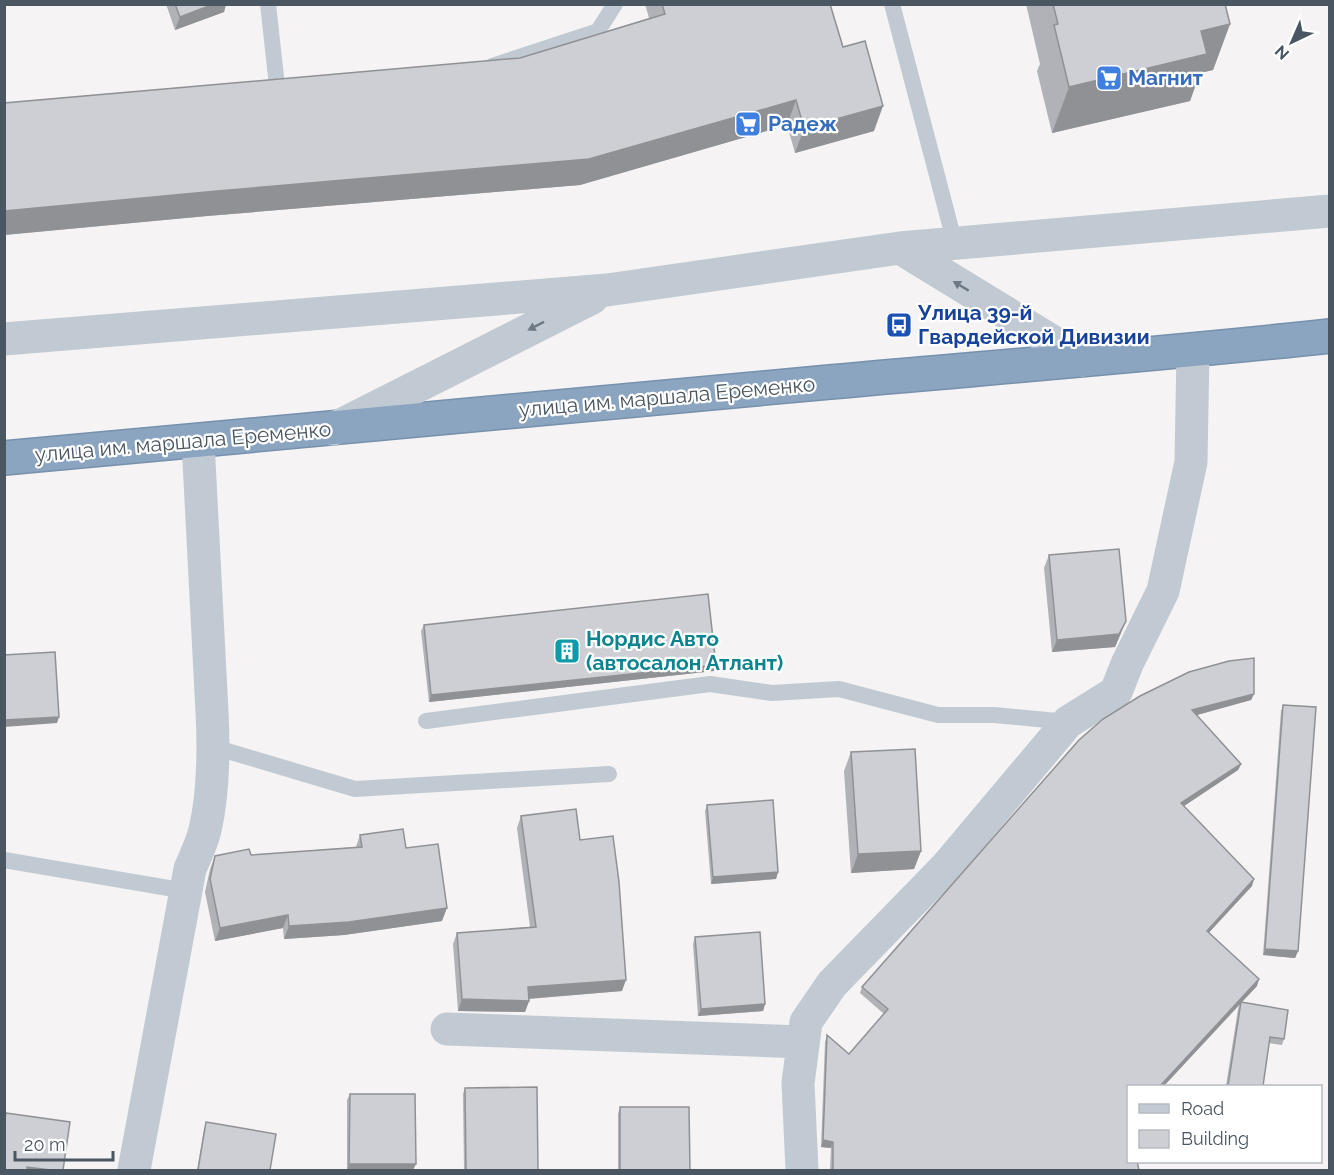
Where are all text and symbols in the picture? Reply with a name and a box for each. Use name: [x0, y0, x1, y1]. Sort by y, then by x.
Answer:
north arrow: [1262, 12, 1322, 72]
text: N: [1271, 41, 1293, 64]
supermarket icon: Магнит: [1094, 63, 1124, 93]
place label: Магнит: [1128, 65, 1204, 90]
supermarket icon: Радеж: [733, 109, 763, 139]
place label: Радеж: [768, 111, 837, 136]
one-way arrow: [953, 280, 969, 291]
place label: Улица 39-й Гвардейской Дивизии: [917, 300, 1150, 349]
bus stop icon: Улица 39-й Гвардейской Дивизии: [884, 310, 914, 340]
one-way arrow: [527, 321, 544, 331]
street label: улица им. маршала Еременко: [518, 371, 816, 422]
street label: улица им. маршала Еременко: [34, 416, 332, 467]
place label: Нордис Авто (автосалон Атлант): [586, 626, 783, 675]
building icon: Нордис Авто (автосалон Атлант): [552, 636, 582, 666]
legend: [1127, 1085, 1322, 1163]
text: Road: [1181, 1098, 1224, 1119]
scale bar: [15, 1124, 112, 1162]
text: Building: [1181, 1128, 1249, 1149]
text: 20 m: [24, 1134, 66, 1155]

